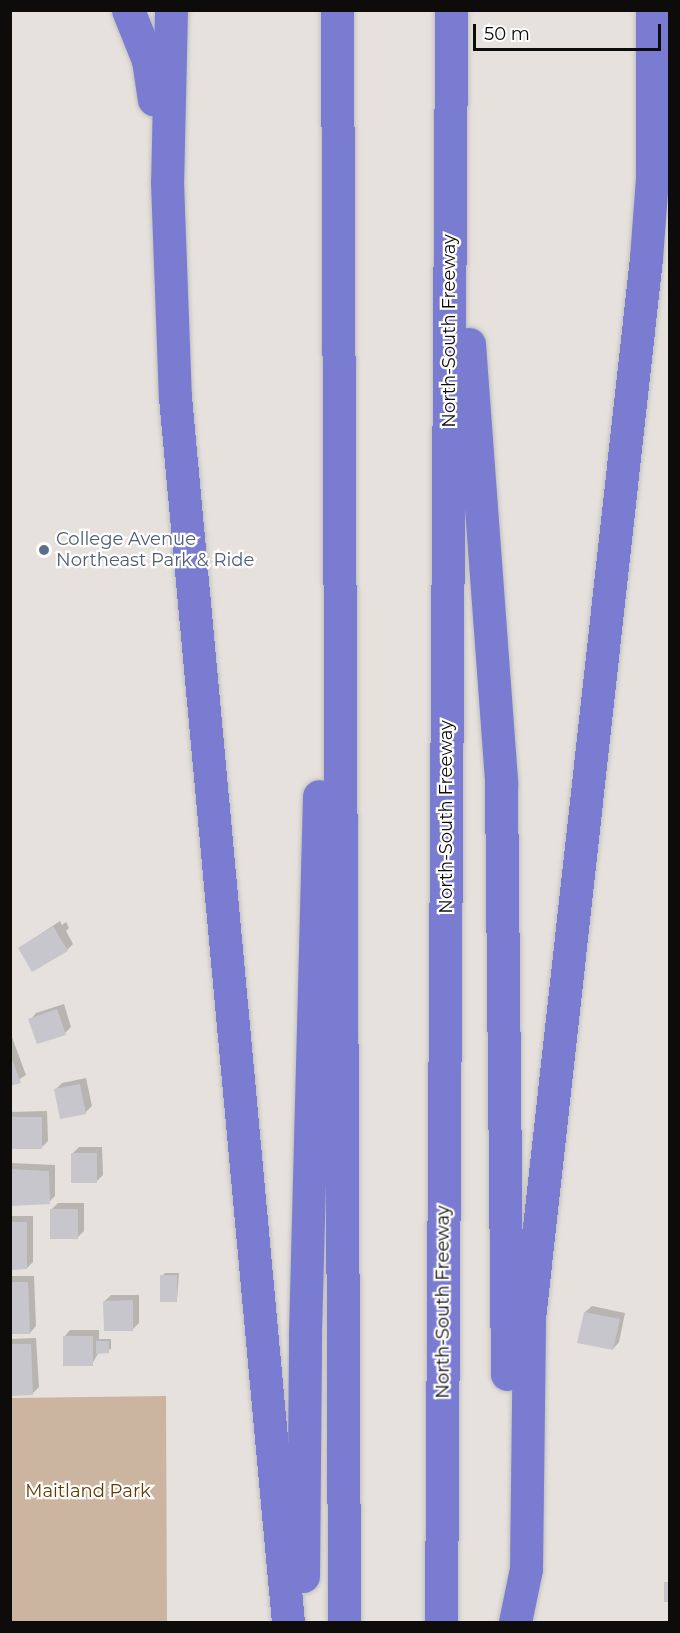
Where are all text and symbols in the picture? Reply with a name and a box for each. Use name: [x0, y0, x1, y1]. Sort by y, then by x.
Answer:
scale bar: [476, 12, 664, 50]
text: 50 m: [484, 23, 530, 45]
street label: North-South Freeway: [438, 234, 460, 428]
place label: College Avenue Northeast Park & Ride: [56, 529, 254, 572]
marker: College Avenue Northeast Park & Ride: [37, 543, 51, 557]
street label: North-South Freeway: [435, 720, 457, 914]
street label: North-South Freeway: [432, 1205, 454, 1399]
park label: Maitland Park: [25, 1480, 151, 1502]

